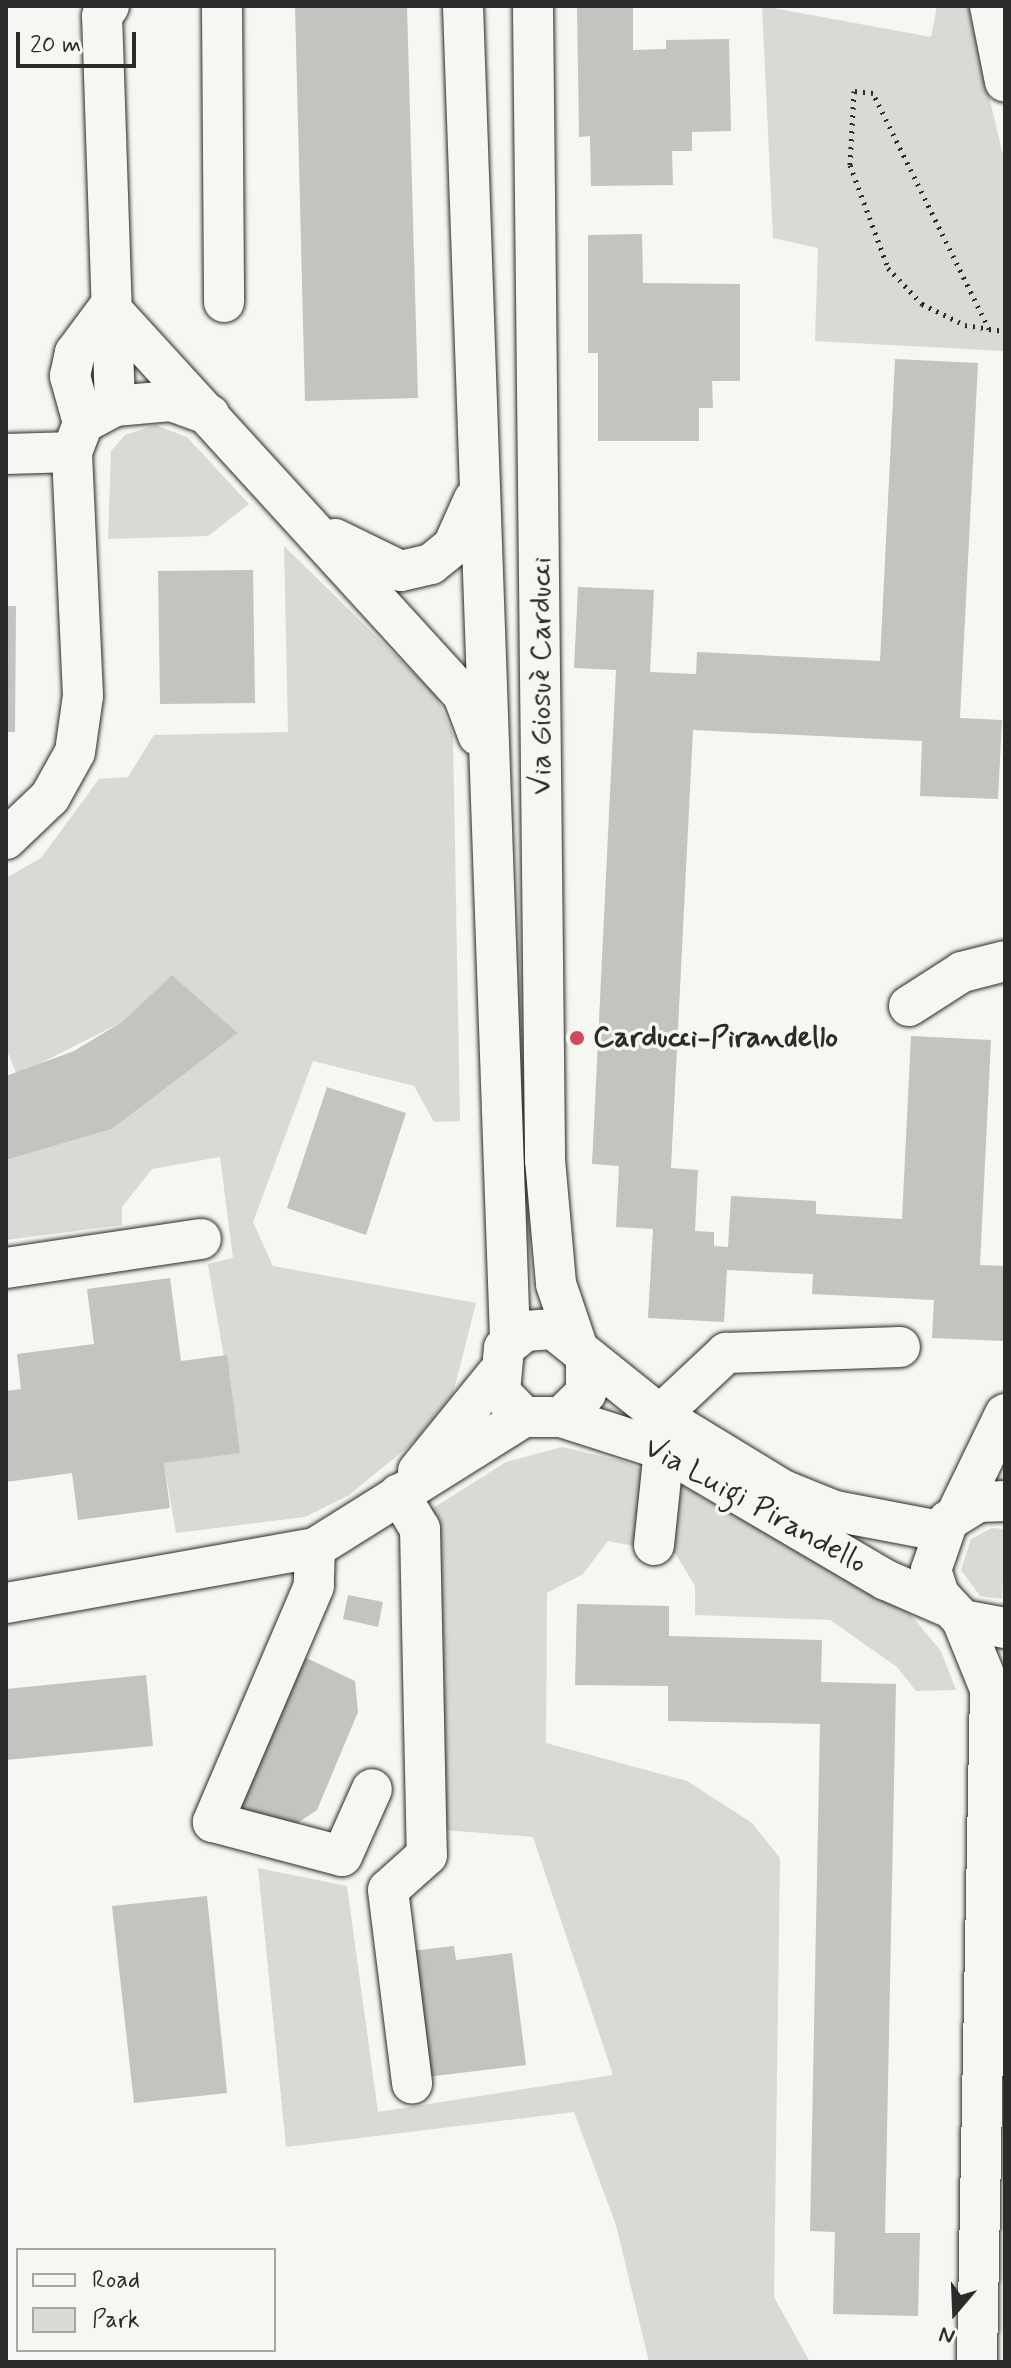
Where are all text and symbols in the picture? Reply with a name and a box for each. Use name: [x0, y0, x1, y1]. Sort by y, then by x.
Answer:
scale bar: [20, 16, 140, 66]
text: 20 m: [30, 30, 81, 61]
street label: Via Giosuè Carducci: [524, 554, 560, 798]
place label: Carducci-Pirandello: [593, 1020, 838, 1056]
marker: Carducci-Pirandello: [568, 1029, 586, 1047]
street label: Via Luigi Pirandello: [639, 1431, 871, 1581]
legend: [16, 2248, 276, 2352]
text: Road: [92, 2265, 140, 2296]
north arrow: [915, 2272, 995, 2352]
text: Park: [92, 2305, 140, 2336]
text: N: [936, 2319, 959, 2350]

